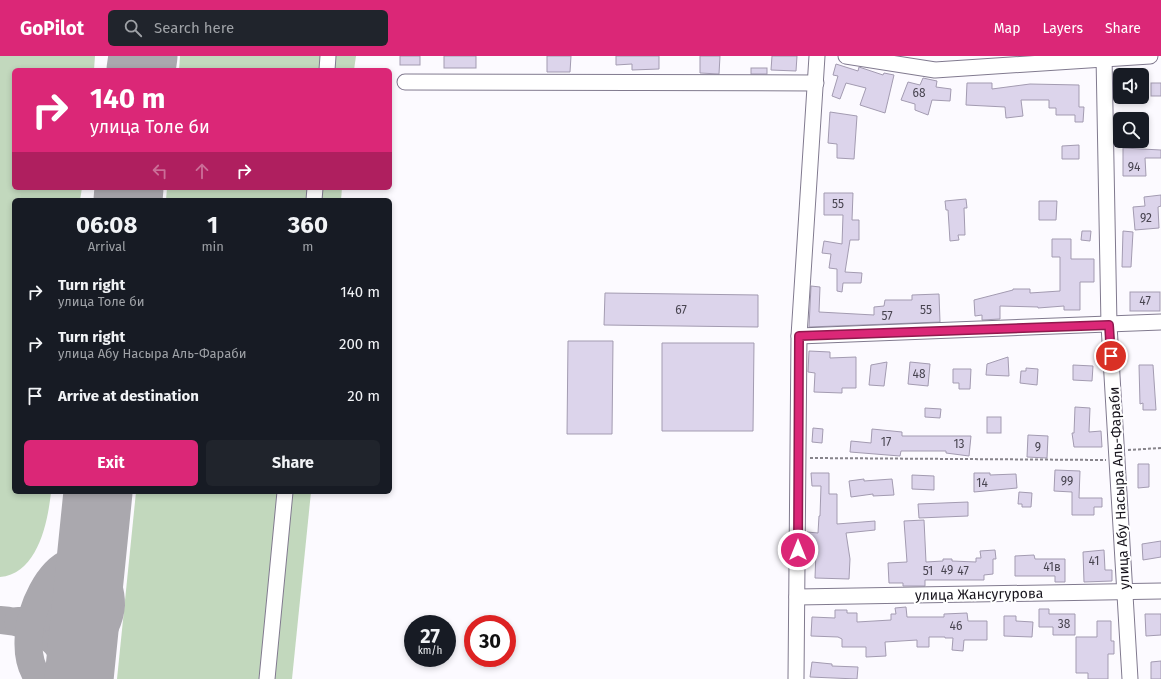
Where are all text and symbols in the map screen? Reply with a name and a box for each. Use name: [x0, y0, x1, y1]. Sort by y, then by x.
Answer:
search box: [108, 10, 388, 46]
text: GoPilot: [20, 17, 84, 40]
icon: search: [122, 17, 144, 39]
text: Search here: [154, 19, 234, 37]
text: Map: [994, 20, 1020, 37]
text: Layers: [1042, 20, 1083, 37]
text: Share: [1105, 20, 1141, 37]
map controls: [1113, 68, 1149, 148]
button: sound: [1113, 68, 1149, 104]
text: 140 m: [90, 82, 166, 115]
icon: right: [24, 84, 76, 136]
house number: 68: [912, 86, 926, 100]
button: search: [1113, 112, 1149, 148]
text: улица Толе би: [90, 116, 210, 138]
icon: left: [149, 160, 171, 182]
icon: ahead: [191, 160, 213, 182]
icon: right: [233, 160, 255, 182]
house number: 94: [1128, 160, 1141, 174]
house number: 55: [832, 197, 844, 211]
text: 06:08: [76, 211, 137, 239]
text: 1: [207, 211, 218, 239]
text: 360: [288, 211, 328, 239]
house number: 92: [1140, 211, 1152, 225]
text: Arrival: [88, 239, 126, 254]
text: min: [201, 239, 224, 254]
text: m: [302, 239, 313, 254]
text: Turn right: [58, 276, 125, 294]
icon: right: [24, 281, 46, 303]
text: 140 m: [340, 283, 380, 301]
text: улица Толе би: [58, 294, 144, 309]
house number: 47: [1139, 294, 1151, 308]
house number: 67: [675, 303, 687, 317]
house number: 55: [920, 303, 932, 317]
house number: 57: [881, 309, 893, 323]
text: Turn right: [58, 328, 125, 346]
icon: right: [24, 333, 46, 355]
text: 200 m: [339, 335, 380, 353]
pin: [1094, 339, 1128, 373]
icon: arrive: [1100, 345, 1122, 367]
text: улица Абу Насыра Аль-Фараби: [58, 346, 247, 361]
house number: 48: [913, 367, 926, 381]
icon: arrive: [24, 385, 46, 407]
street label: улица Абу Насыра Аль-Фараби: [1106, 386, 1133, 590]
text: Arrive at destination: [58, 387, 199, 405]
text: 20 m: [347, 387, 380, 405]
house number: 17: [881, 435, 891, 449]
house number: 13: [953, 437, 965, 451]
button: Exit: [24, 440, 198, 486]
button: Share: [206, 440, 380, 486]
house number: 9: [1035, 440, 1041, 454]
house number: 99: [1061, 474, 1073, 488]
house number: 14: [976, 476, 988, 490]
position arrow: [777, 529, 819, 571]
house number: 41: [1089, 554, 1099, 568]
house number: 41в: [1043, 560, 1061, 574]
house number: 49: [941, 563, 953, 577]
house number: 51: [923, 564, 933, 578]
house number: 47: [957, 564, 969, 578]
street label: улица Жансугурова: [915, 585, 1043, 604]
speed limit sign: 30: [464, 615, 516, 667]
house number: 38: [1058, 617, 1071, 631]
house number: 46: [950, 619, 962, 633]
text: 27: [420, 624, 440, 648]
text: km/h: [418, 645, 442, 657]

